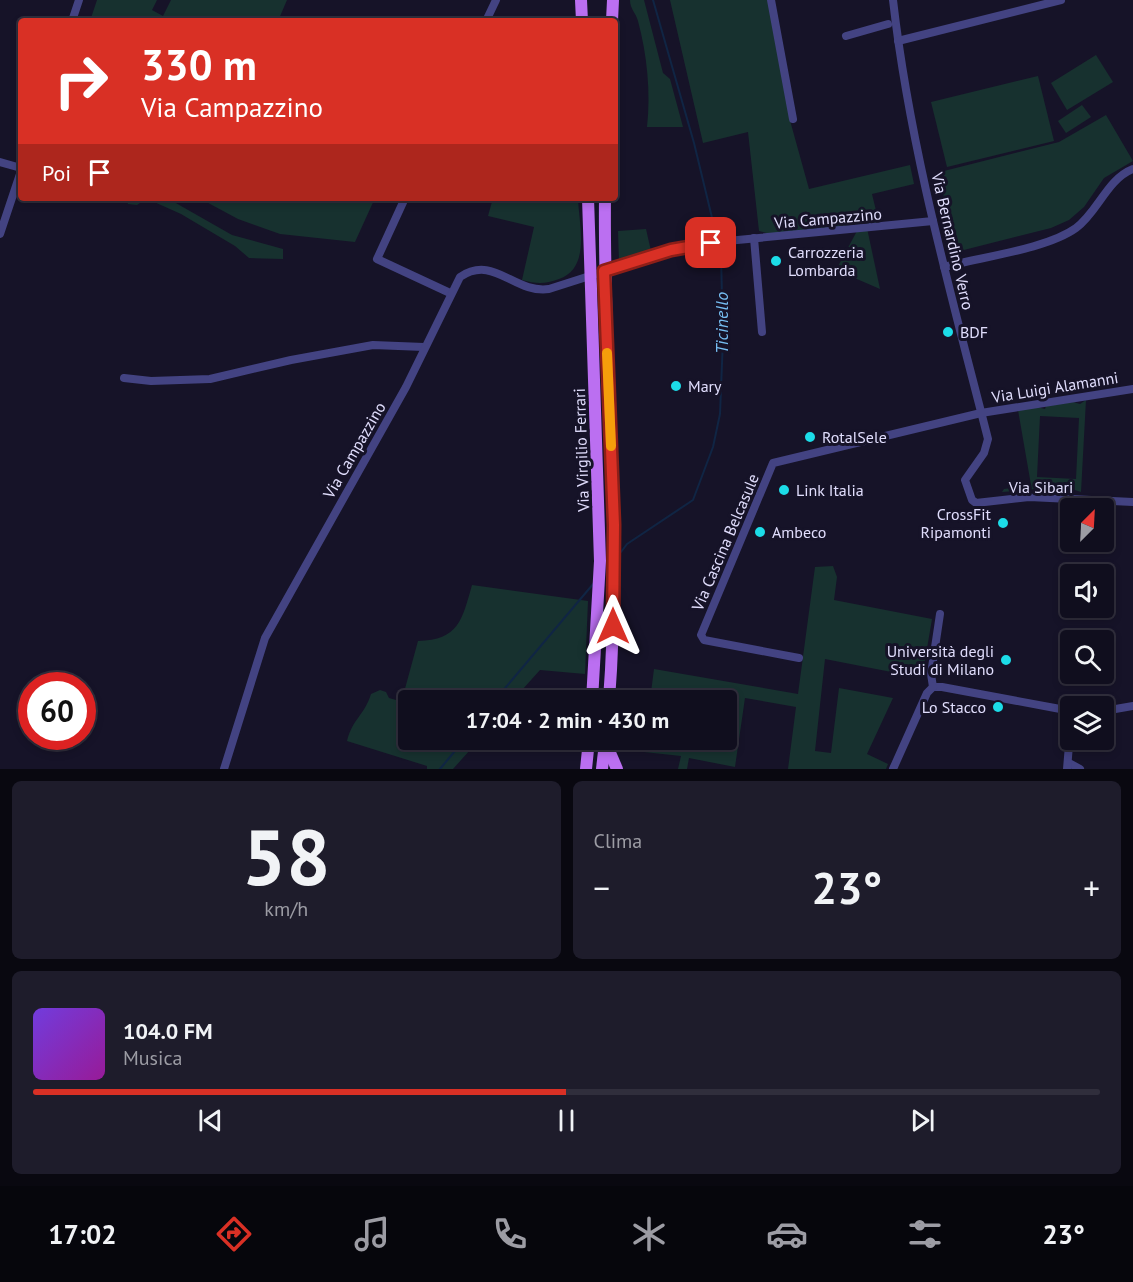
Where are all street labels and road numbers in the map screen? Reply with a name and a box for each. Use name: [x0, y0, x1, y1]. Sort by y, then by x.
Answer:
street label: Via Bernardino Verro: [927, 169, 979, 312]
street label: Via Campazzino: [772, 203, 883, 233]
street label: Via Luigi Alamanni: [989, 367, 1120, 407]
street label: Via Virgilio Ferrari: [569, 388, 593, 513]
street label: Via Campazzino: [318, 398, 390, 503]
street label: Via Cascina Belcasule: [687, 470, 763, 615]
street label: Via Sibari: [1008, 477, 1073, 497]

